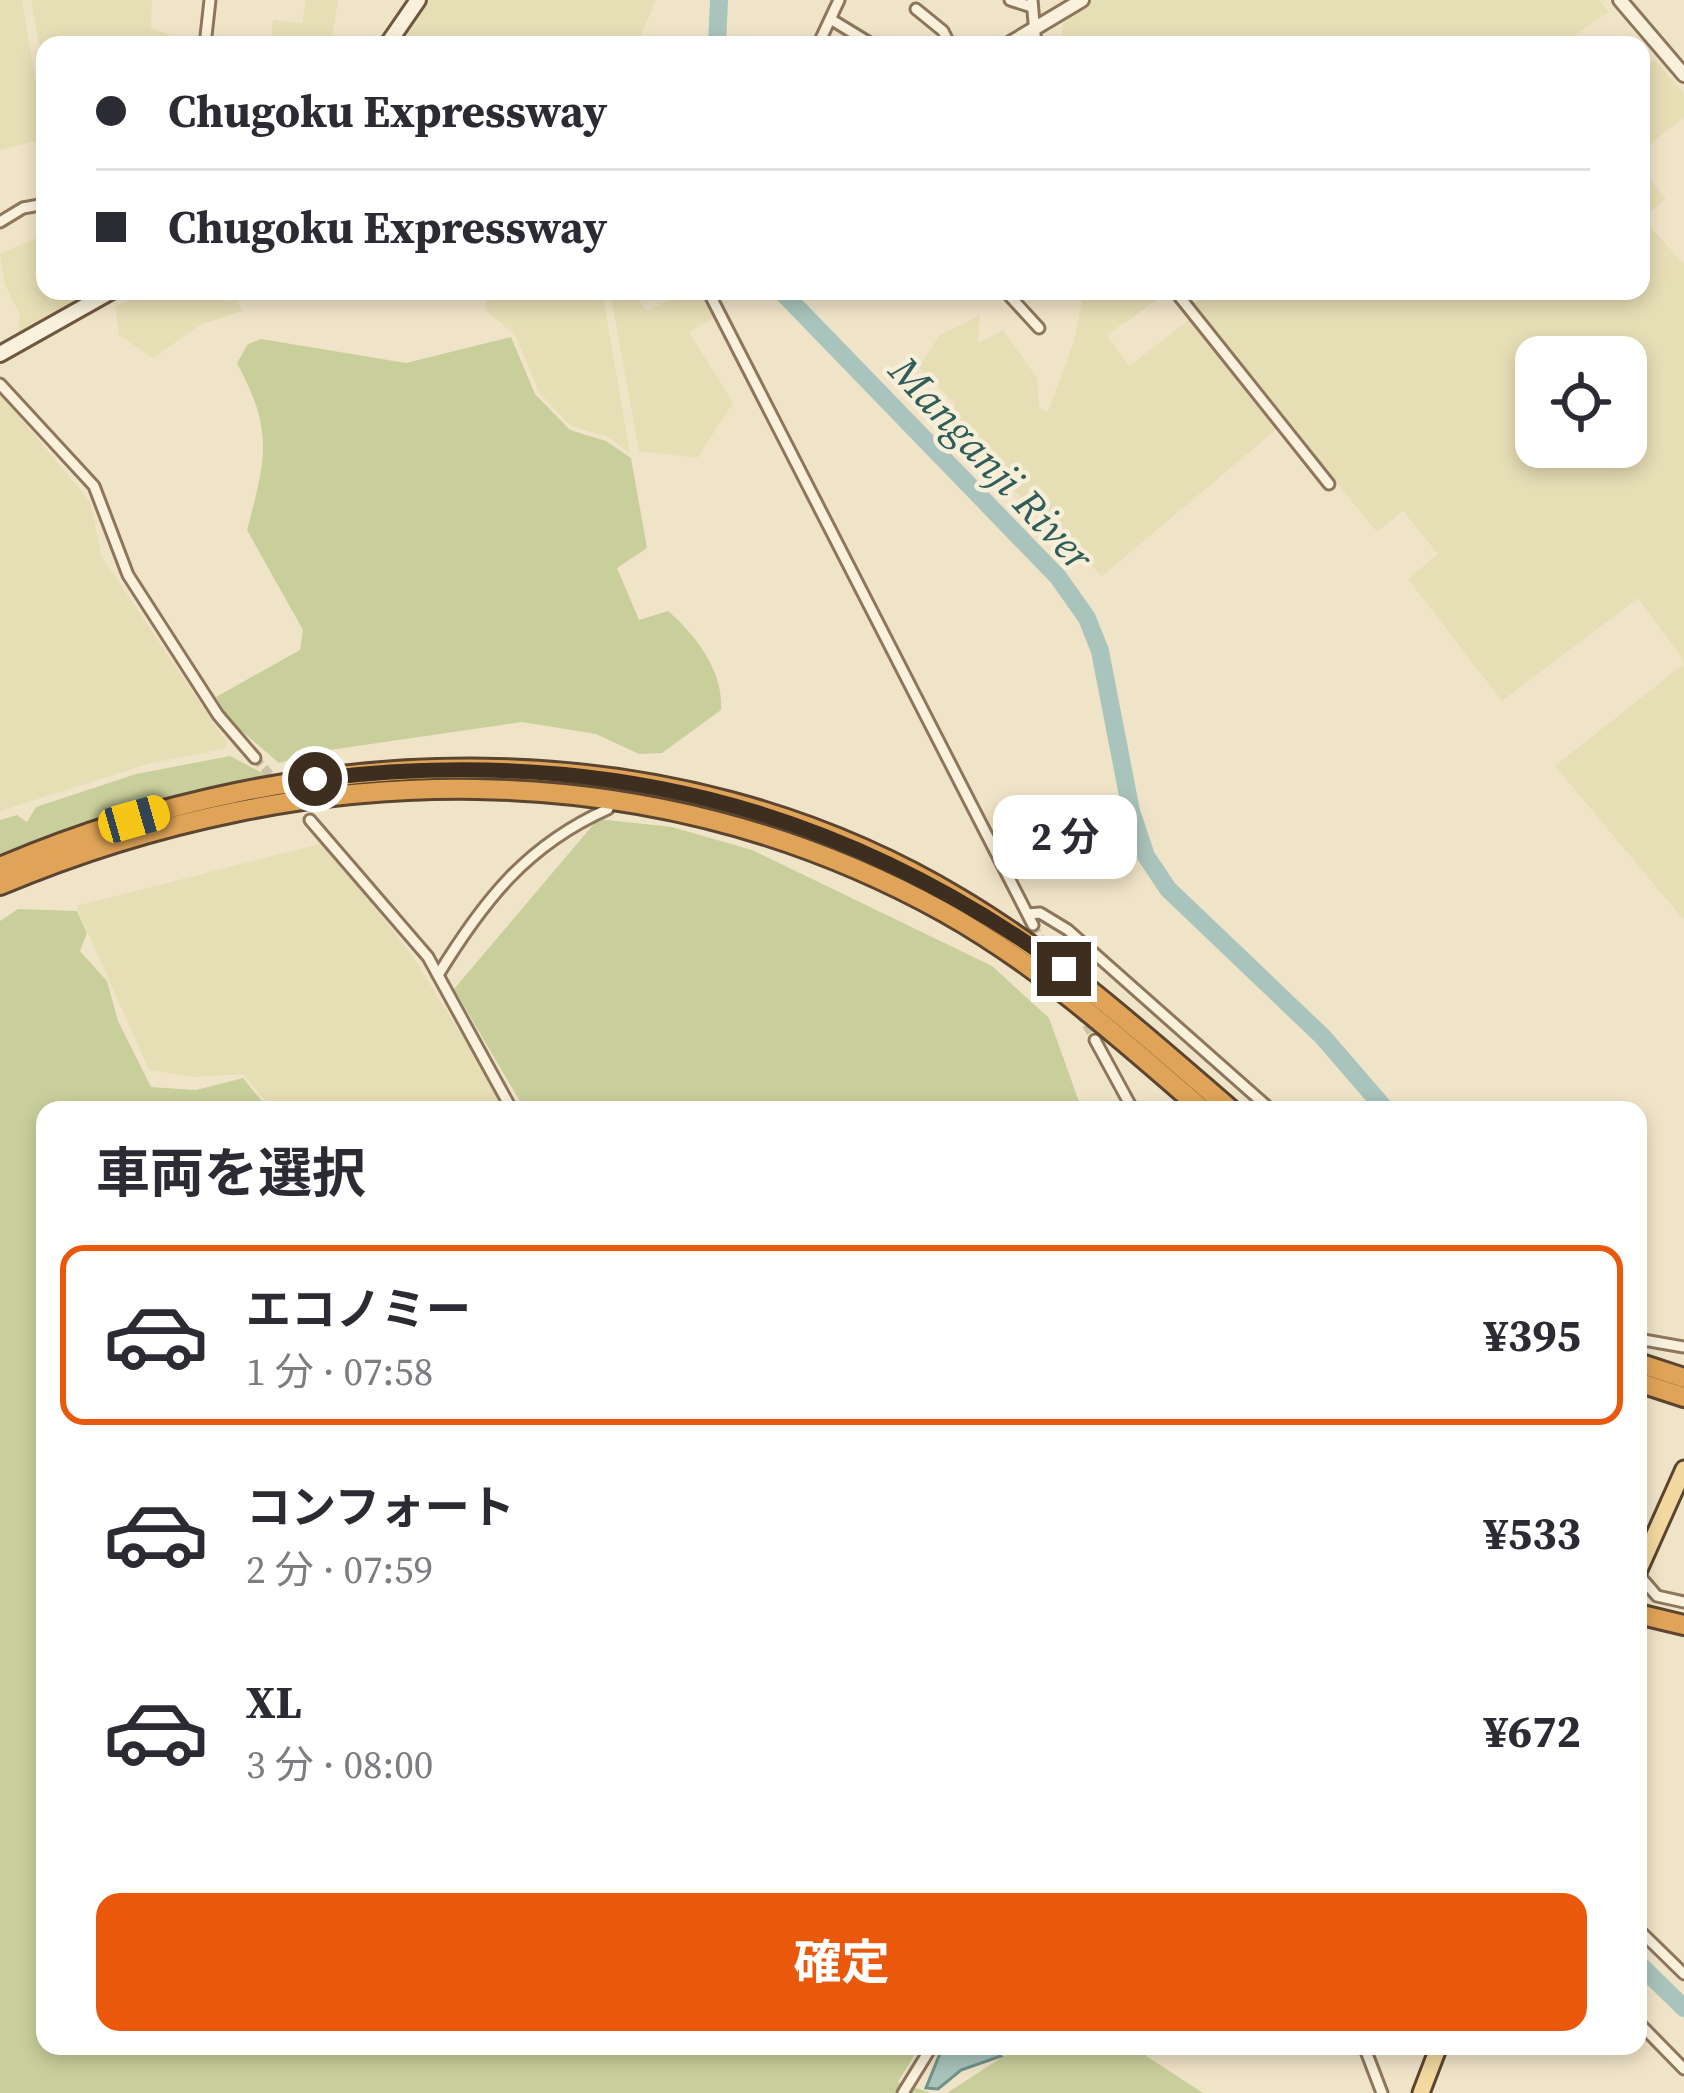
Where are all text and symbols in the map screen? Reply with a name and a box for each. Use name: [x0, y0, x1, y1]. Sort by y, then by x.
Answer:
text: Chugoku Expressway: [168, 80, 607, 142]
text: Chugoku Expressway: [168, 196, 607, 258]
map controls: [1515, 336, 1647, 468]
button: locate: [1515, 336, 1647, 468]
water label: Manganji River: [876, 341, 1108, 584]
route start: [288, 752, 342, 806]
car: [94, 792, 174, 846]
callout: 2 分: [992, 795, 1136, 879]
text: 2 分: [1031, 810, 1099, 863]
route end: [1037, 942, 1091, 996]
text: 車両を選択: [96, 1136, 366, 1210]
text: エコノミー: [246, 1278, 471, 1340]
icon: car: [102, 1281, 210, 1389]
text: ¥395: [1483, 1304, 1581, 1366]
text: 1 分 · 07:58: [246, 1345, 433, 1398]
text: コンフォート: [246, 1476, 515, 1538]
icon: car: [102, 1479, 210, 1587]
text: ¥533: [1483, 1502, 1581, 1564]
text: 2 分 · 07:59: [246, 1543, 433, 1596]
text: XL: [246, 1671, 302, 1733]
icon: car: [102, 1677, 210, 1785]
text: ¥672: [1483, 1700, 1581, 1762]
text: 3 分 · 08:00: [246, 1738, 433, 1791]
button: 確定: [96, 1893, 1587, 2031]

